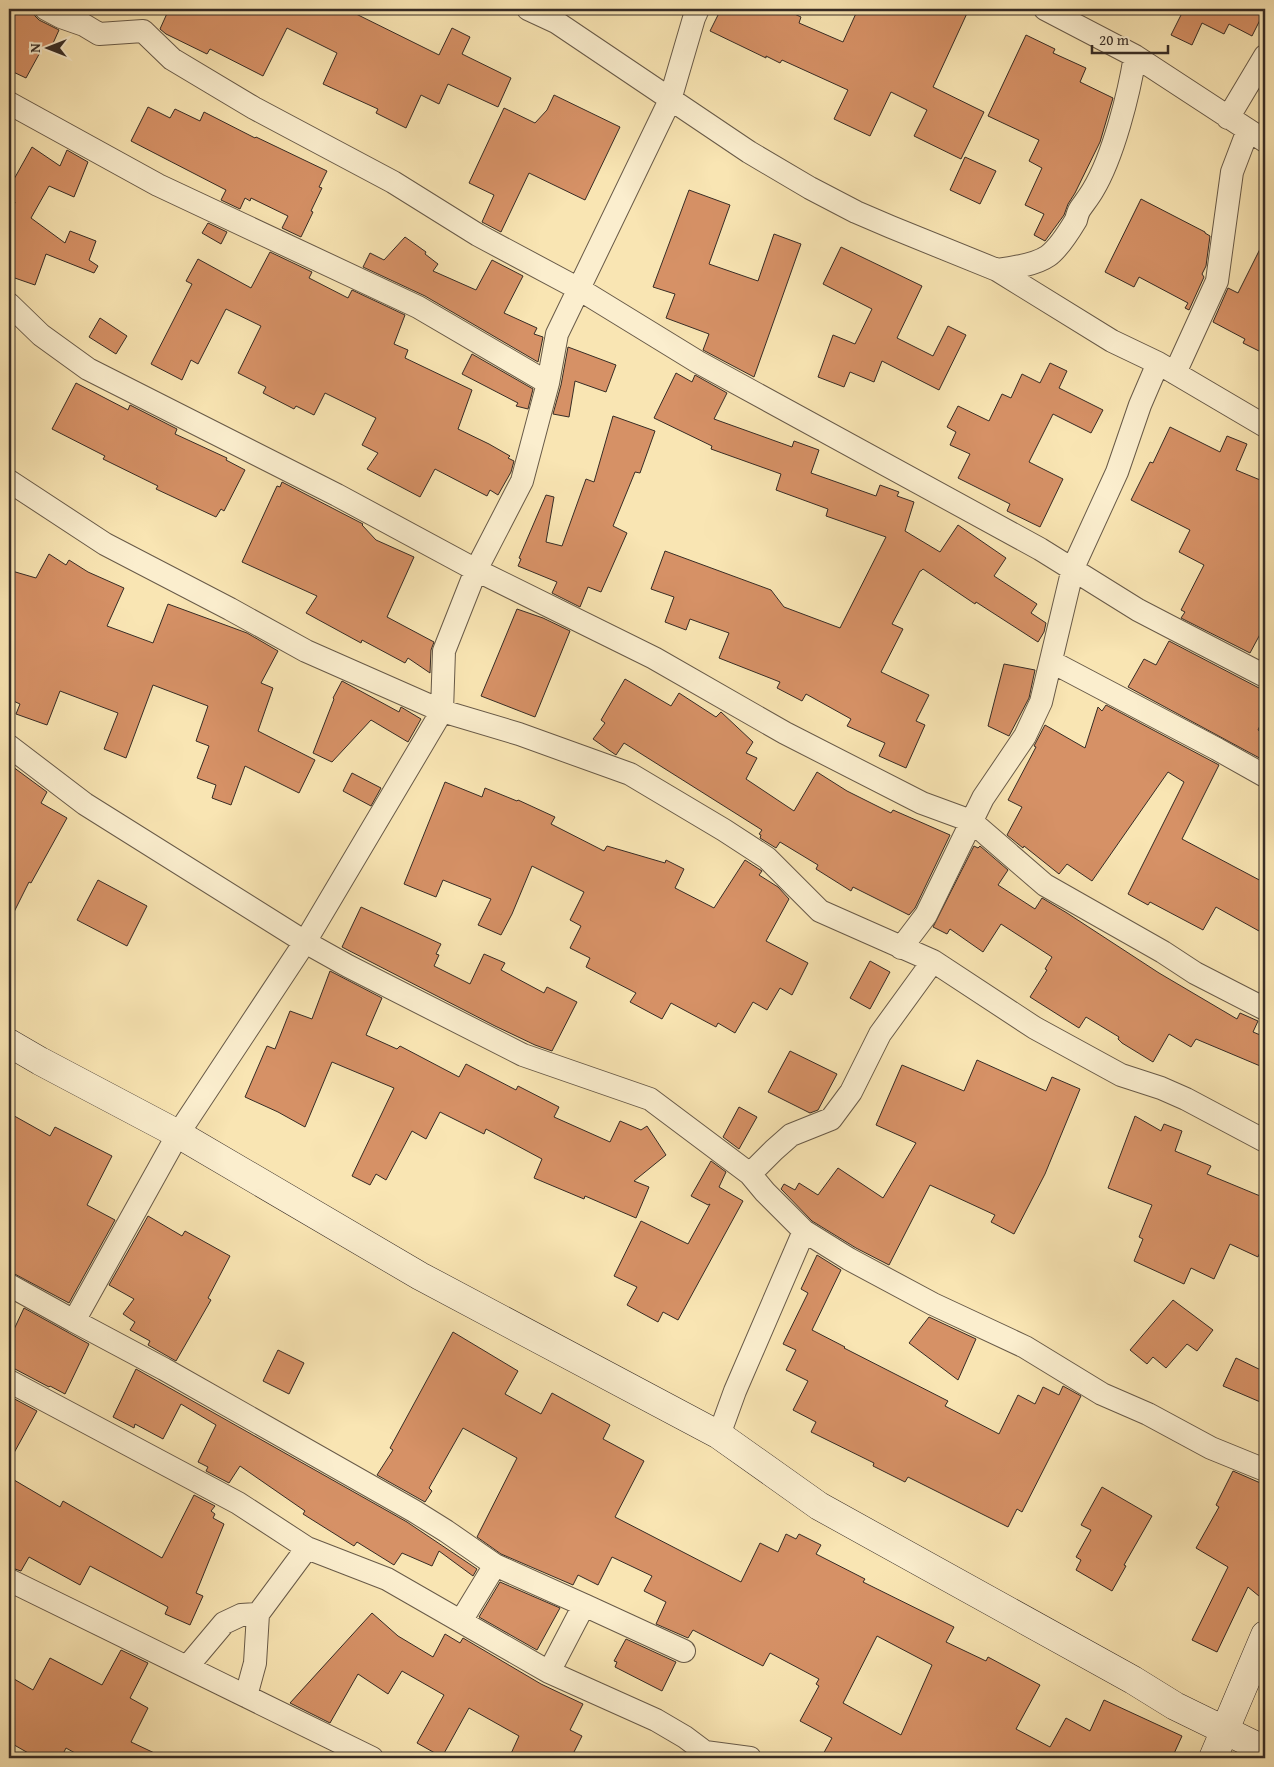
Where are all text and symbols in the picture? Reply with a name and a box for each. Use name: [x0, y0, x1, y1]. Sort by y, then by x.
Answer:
north arrow: [22, 22, 72, 72]
scale bar: [1092, 22, 1168, 54]
text: 20 m: [1099, 29, 1130, 50]
text: N: [25, 43, 45, 53]

